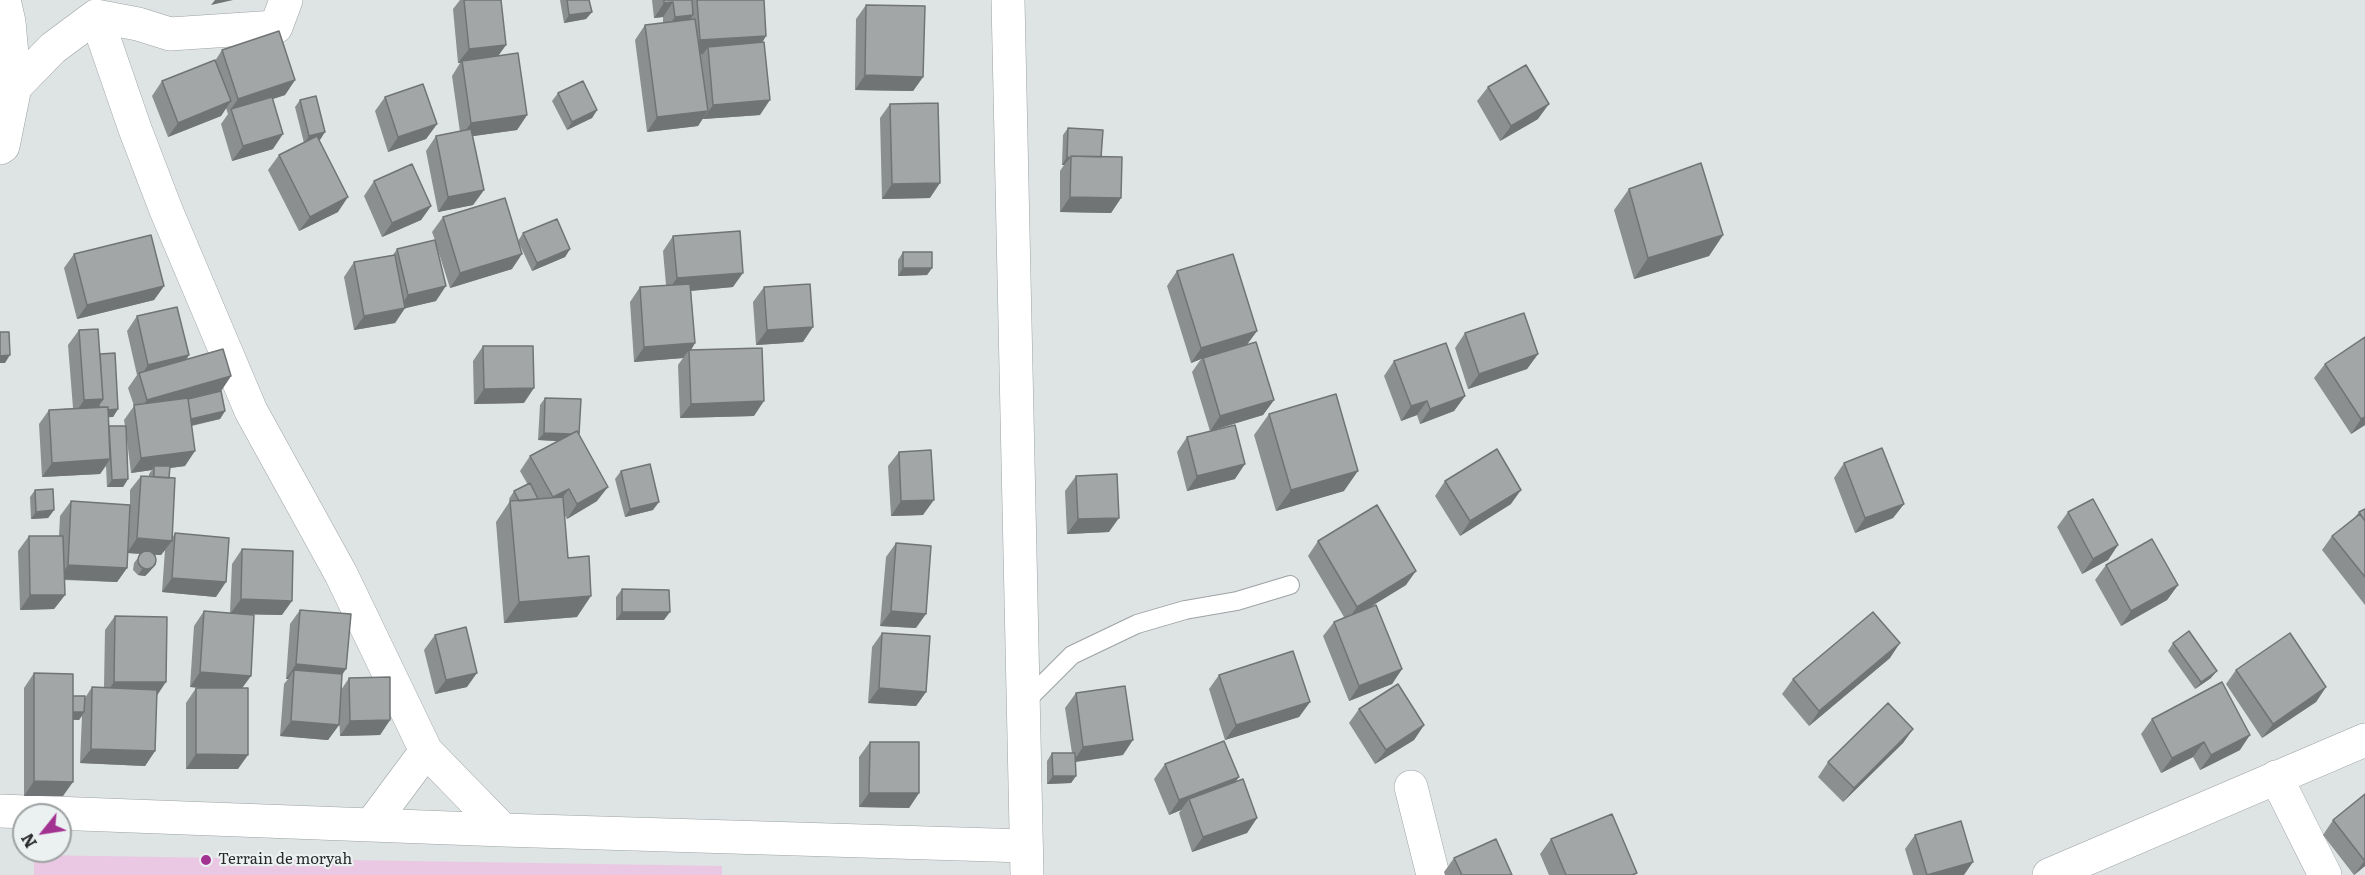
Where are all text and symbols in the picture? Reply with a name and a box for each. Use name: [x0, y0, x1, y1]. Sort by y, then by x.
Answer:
north arrow: [12, 803, 72, 863]
text: N: [14, 829, 42, 853]
place label: Terrain de moryah: [218, 851, 352, 869]
marker: Terrain de moryah: [199, 853, 213, 867]

